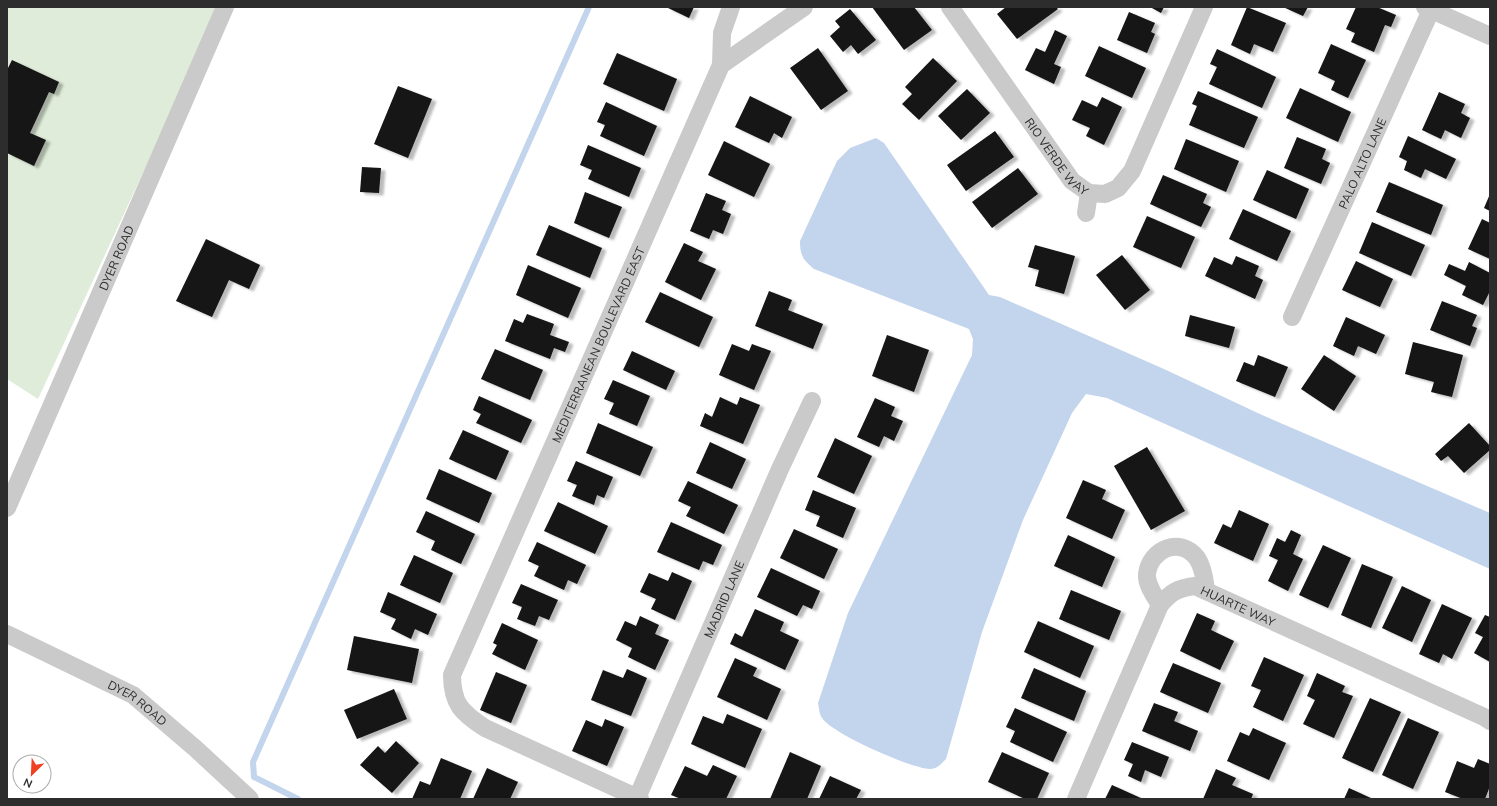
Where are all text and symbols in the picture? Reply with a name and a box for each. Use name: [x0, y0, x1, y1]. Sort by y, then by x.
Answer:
street label: RIO VERDE WAY: [1022, 115, 1092, 198]
street label: PALO ALTO LANE: [1335, 115, 1389, 211]
street label: DYER ROAD: [95, 223, 137, 293]
street label: MEDITERRANEAN BOULEVARD EAST: [548, 243, 648, 445]
street label: MADRID LANE: [700, 558, 747, 640]
street label: HUARTE WAY: [1199, 582, 1279, 629]
street label: DYER ROAD: [106, 677, 170, 729]
north arrow: [12, 754, 52, 794]
text: N: [21, 775, 35, 791]

